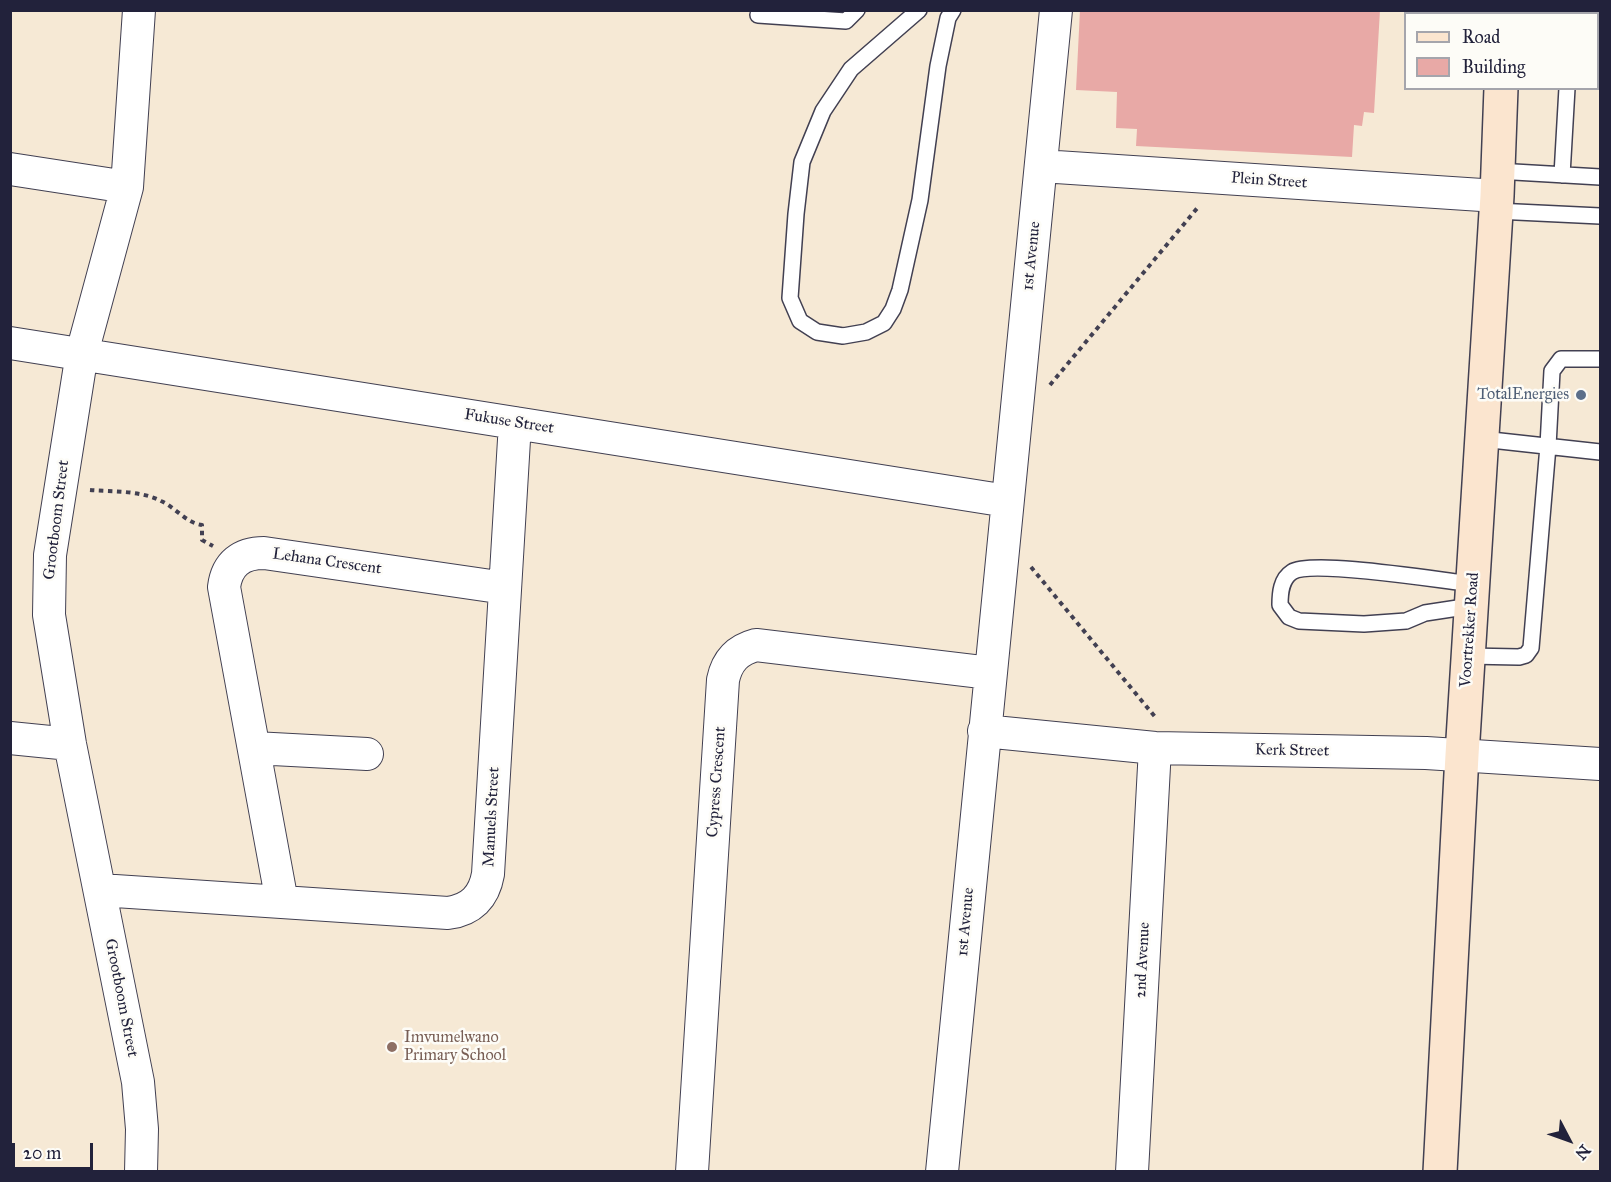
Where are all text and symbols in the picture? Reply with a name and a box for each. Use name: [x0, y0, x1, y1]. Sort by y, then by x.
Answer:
legend: [1404, 12, 1599, 90]
text: Road: [1462, 26, 1500, 48]
text: Building: [1462, 56, 1525, 78]
street label: Plein Street: [1230, 169, 1308, 193]
street label: 1st Avenue: [1019, 221, 1045, 291]
place label: TotalEnergies: [1477, 385, 1569, 405]
marker: TotalEnergies: [1574, 388, 1588, 402]
street label: Fukuse Street: [463, 405, 555, 439]
street label: Grootboom Street: [40, 459, 74, 581]
street label: Lehana Crescent: [271, 545, 383, 579]
street label: Voortrekker Road: [1456, 572, 1484, 688]
street label: Cypress Crescent: [704, 726, 730, 838]
street label: Kerk Street: [1255, 741, 1329, 761]
street label: Manuels Street: [480, 766, 504, 868]
street label: 1st Avenue: [953, 887, 979, 957]
street label: 2nd Avenue: [1131, 922, 1155, 998]
street label: Grootboom Street: [100, 937, 142, 1059]
place label: Imvumelwano Primary School: [404, 1028, 506, 1066]
marker: Imvumelwano Primary School: [385, 1040, 399, 1054]
north arrow: [1539, 1110, 1599, 1170]
scale bar: [15, 1131, 96, 1169]
text: N: [1571, 1141, 1595, 1163]
text: 20 m: [23, 1142, 61, 1164]

